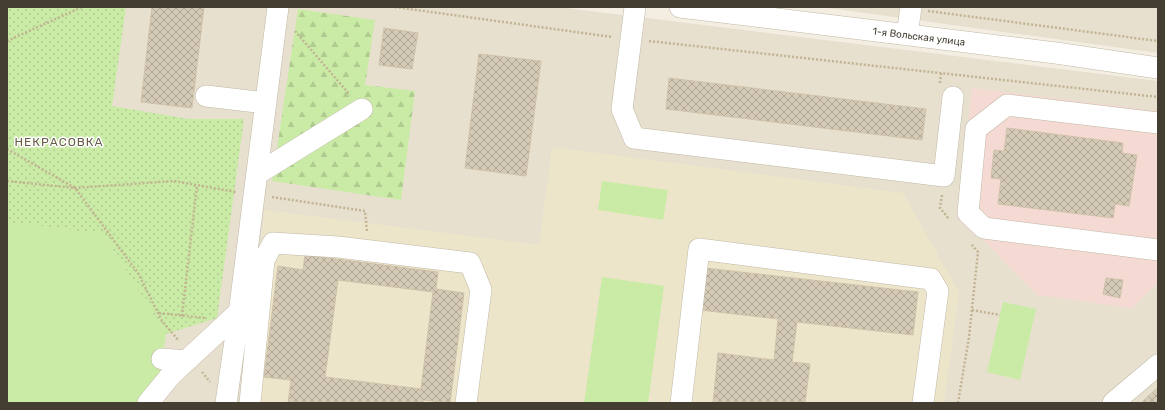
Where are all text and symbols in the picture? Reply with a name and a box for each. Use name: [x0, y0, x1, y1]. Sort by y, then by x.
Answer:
street label: 1-я Вольская улица: [872, 25, 966, 49]
district label: НЕКРАСОВКА: [14, 135, 104, 149]

